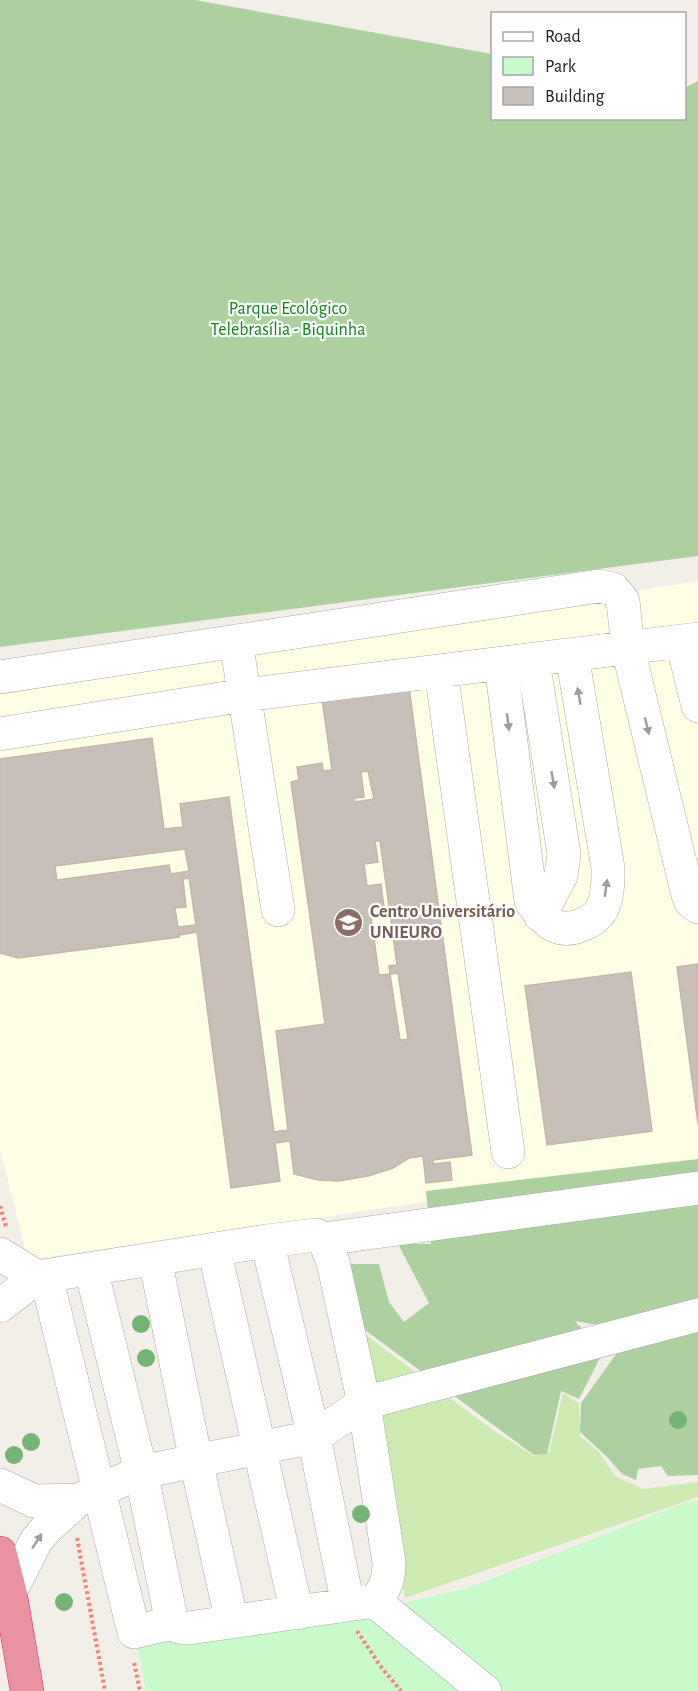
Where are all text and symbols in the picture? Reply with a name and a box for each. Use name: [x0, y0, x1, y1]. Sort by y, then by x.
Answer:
legend: [491, 12, 686, 120]
text: Road: [545, 28, 581, 46]
text: Park: [545, 58, 577, 76]
text: Building: [545, 88, 605, 106]
park label: Parque Ecológico Telebrasília - Biquinha: [211, 300, 366, 339]
one-way arrow: [574, 686, 583, 705]
one-way arrow: [503, 713, 513, 732]
one-way arrow: [642, 717, 652, 735]
one-way arrow: [549, 770, 558, 789]
one-way arrow: [602, 878, 611, 897]
place label: Centro Universitário UNIEURO: [370, 903, 515, 942]
school or university icon: Centro Universitário UNIEURO: [333, 906, 365, 938]
one-way arrow: [31, 1533, 42, 1549]

